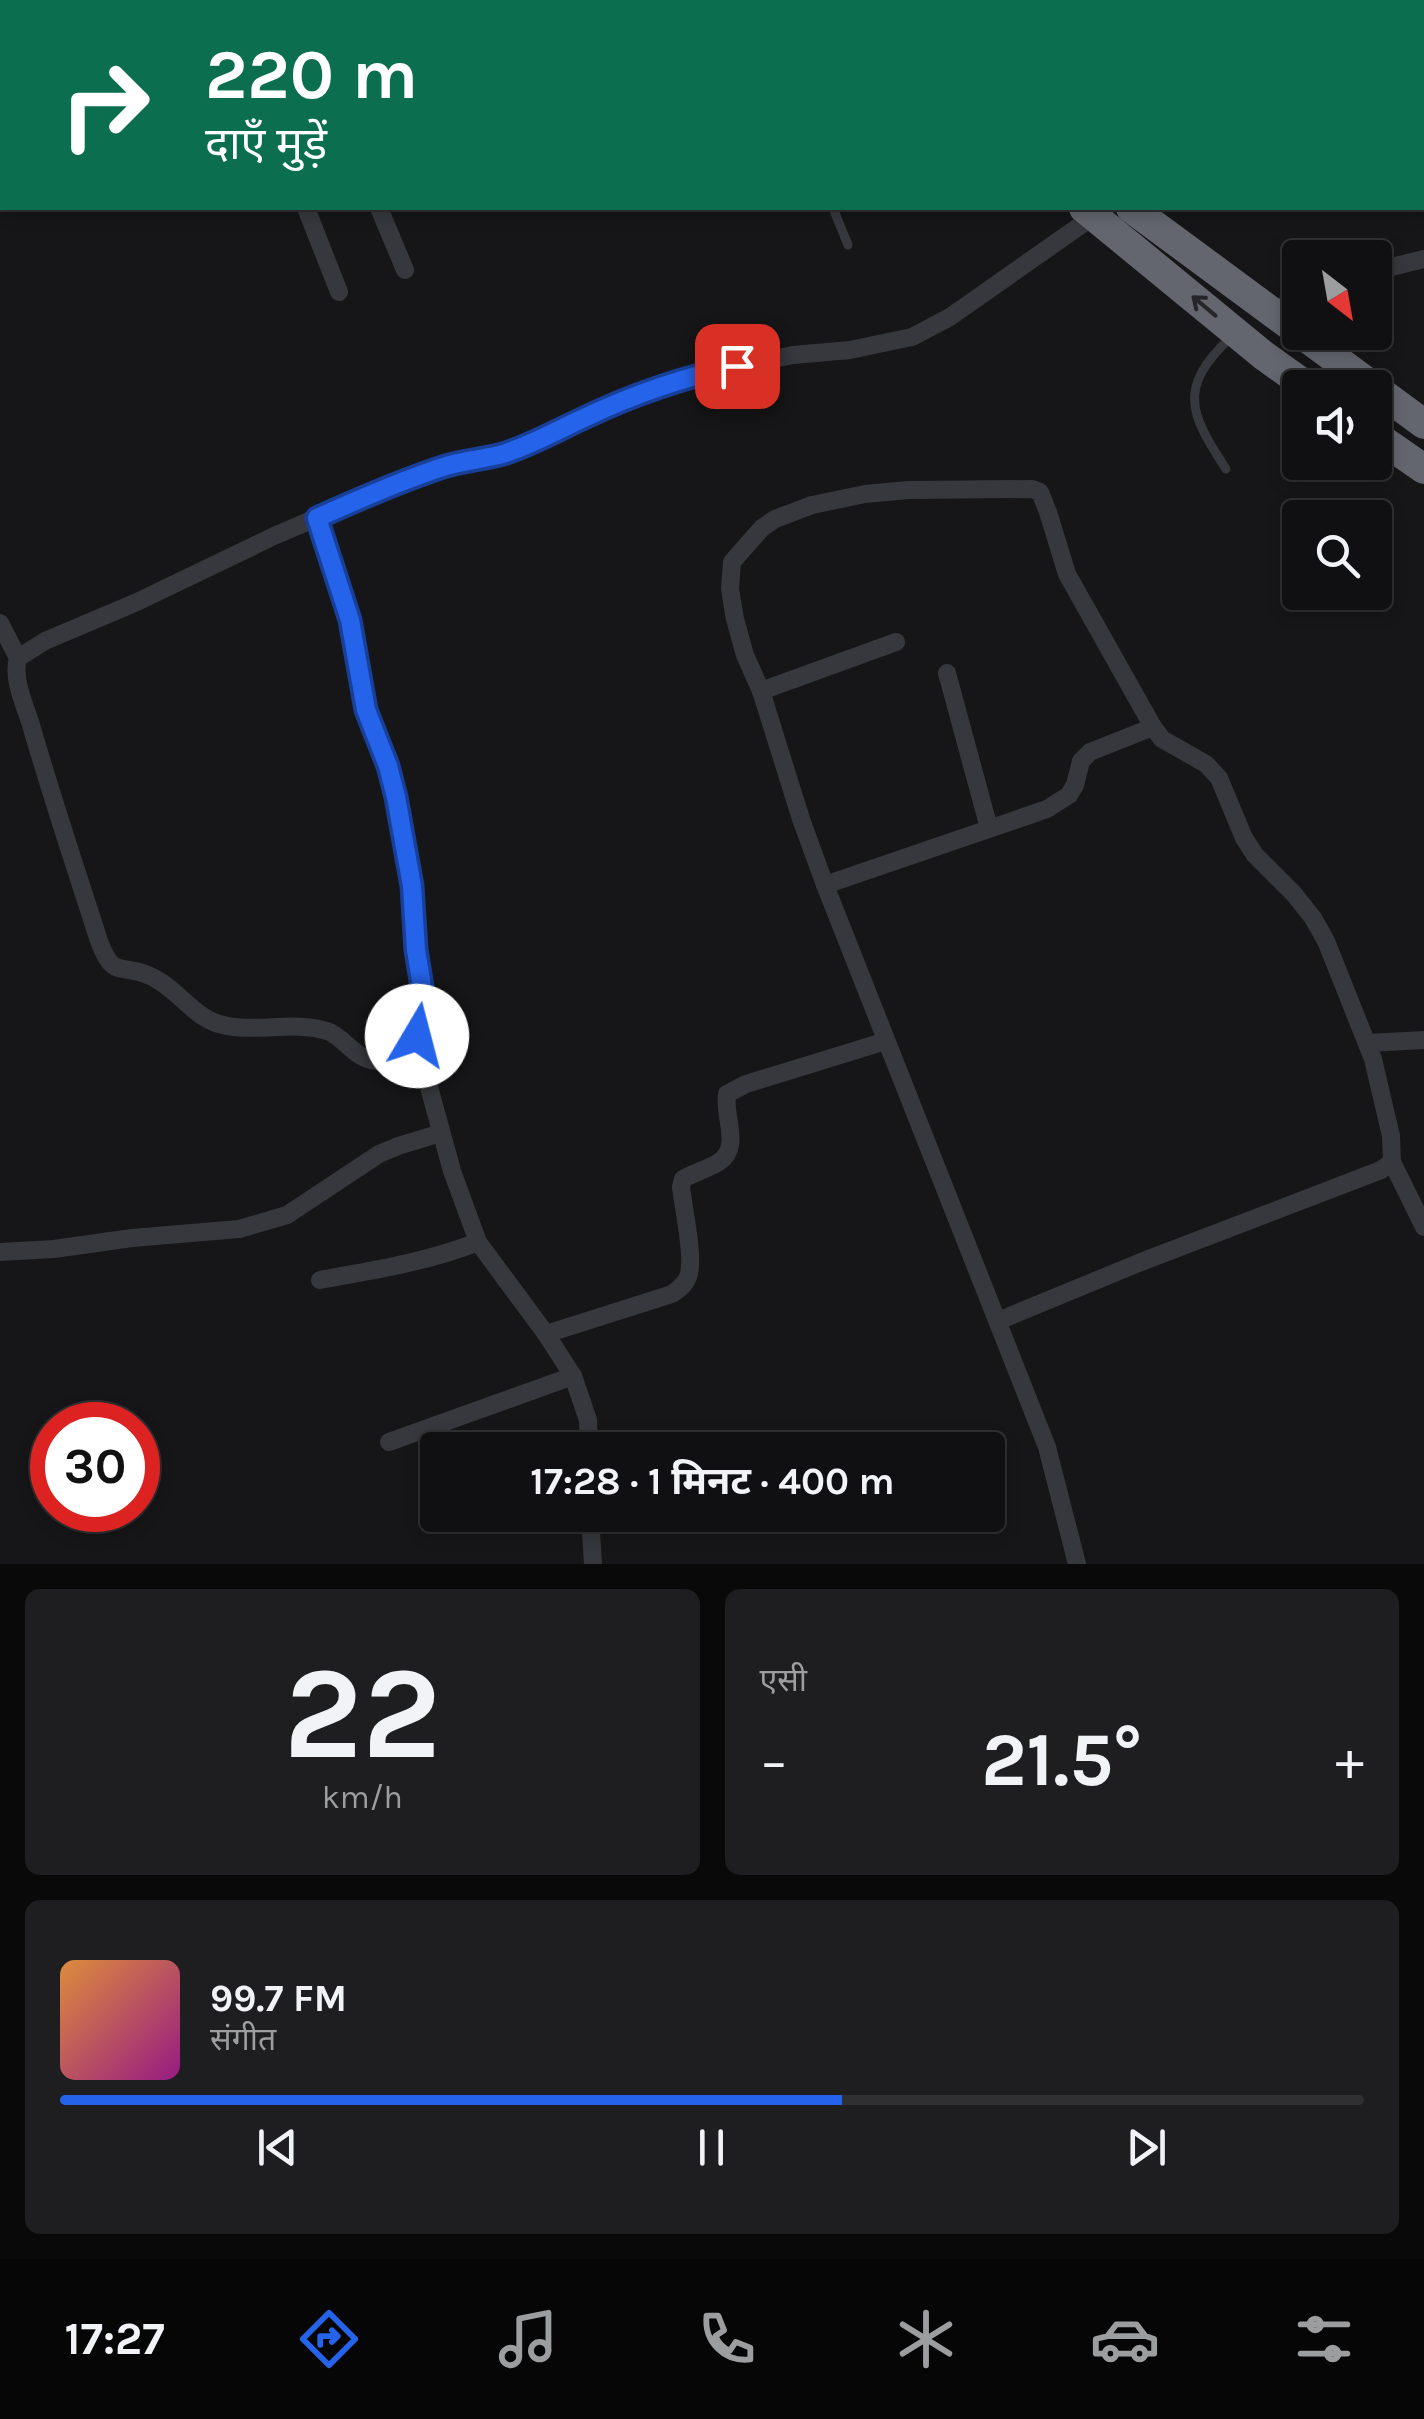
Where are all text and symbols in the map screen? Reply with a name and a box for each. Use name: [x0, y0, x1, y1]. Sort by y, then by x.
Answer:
text: 220 m: [205, 34, 418, 116]
icon: right: [40, 40, 170, 170]
text: दाएँ मुड़ें: [205, 118, 327, 170]
north arrow: [1282, 240, 1392, 350]
map controls: [1282, 240, 1392, 610]
one-way arrow: [1192, 295, 1218, 317]
pin: [695, 324, 780, 409]
icon: arrive: [710, 339, 765, 394]
button: sound: [1282, 370, 1392, 480]
button: search: [1282, 500, 1392, 610]
position arrow: [365, 984, 469, 1088]
speed limit sign: 30: [30, 1402, 160, 1532]
text: 17:28 · 1 मिनट · 400 m: [530, 1459, 895, 1504]
text: 22: [284, 1638, 441, 1790]
text: एसी: [760, 1662, 807, 1699]
text: 21.5°: [981, 1716, 1142, 1804]
text: −: [760, 1729, 788, 1793]
text: +: [1335, 1729, 1364, 1793]
text: km/h: [322, 1779, 403, 1816]
text: 99.7 FM: [210, 1976, 347, 2021]
text: संगीत: [210, 2021, 276, 2058]
icon: previous: [250, 2120, 305, 2175]
icon: pause: [684, 2120, 739, 2175]
icon: next: [1119, 2120, 1174, 2175]
icon: directions: [294, 2304, 364, 2374]
icon: music: [493, 2304, 563, 2374]
icon: phone: [692, 2304, 762, 2374]
icon: climate: [891, 2304, 961, 2374]
icon: car: [1090, 2304, 1160, 2374]
icon: filters: [1289, 2304, 1359, 2374]
text: 17:27: [65, 2313, 165, 2365]

